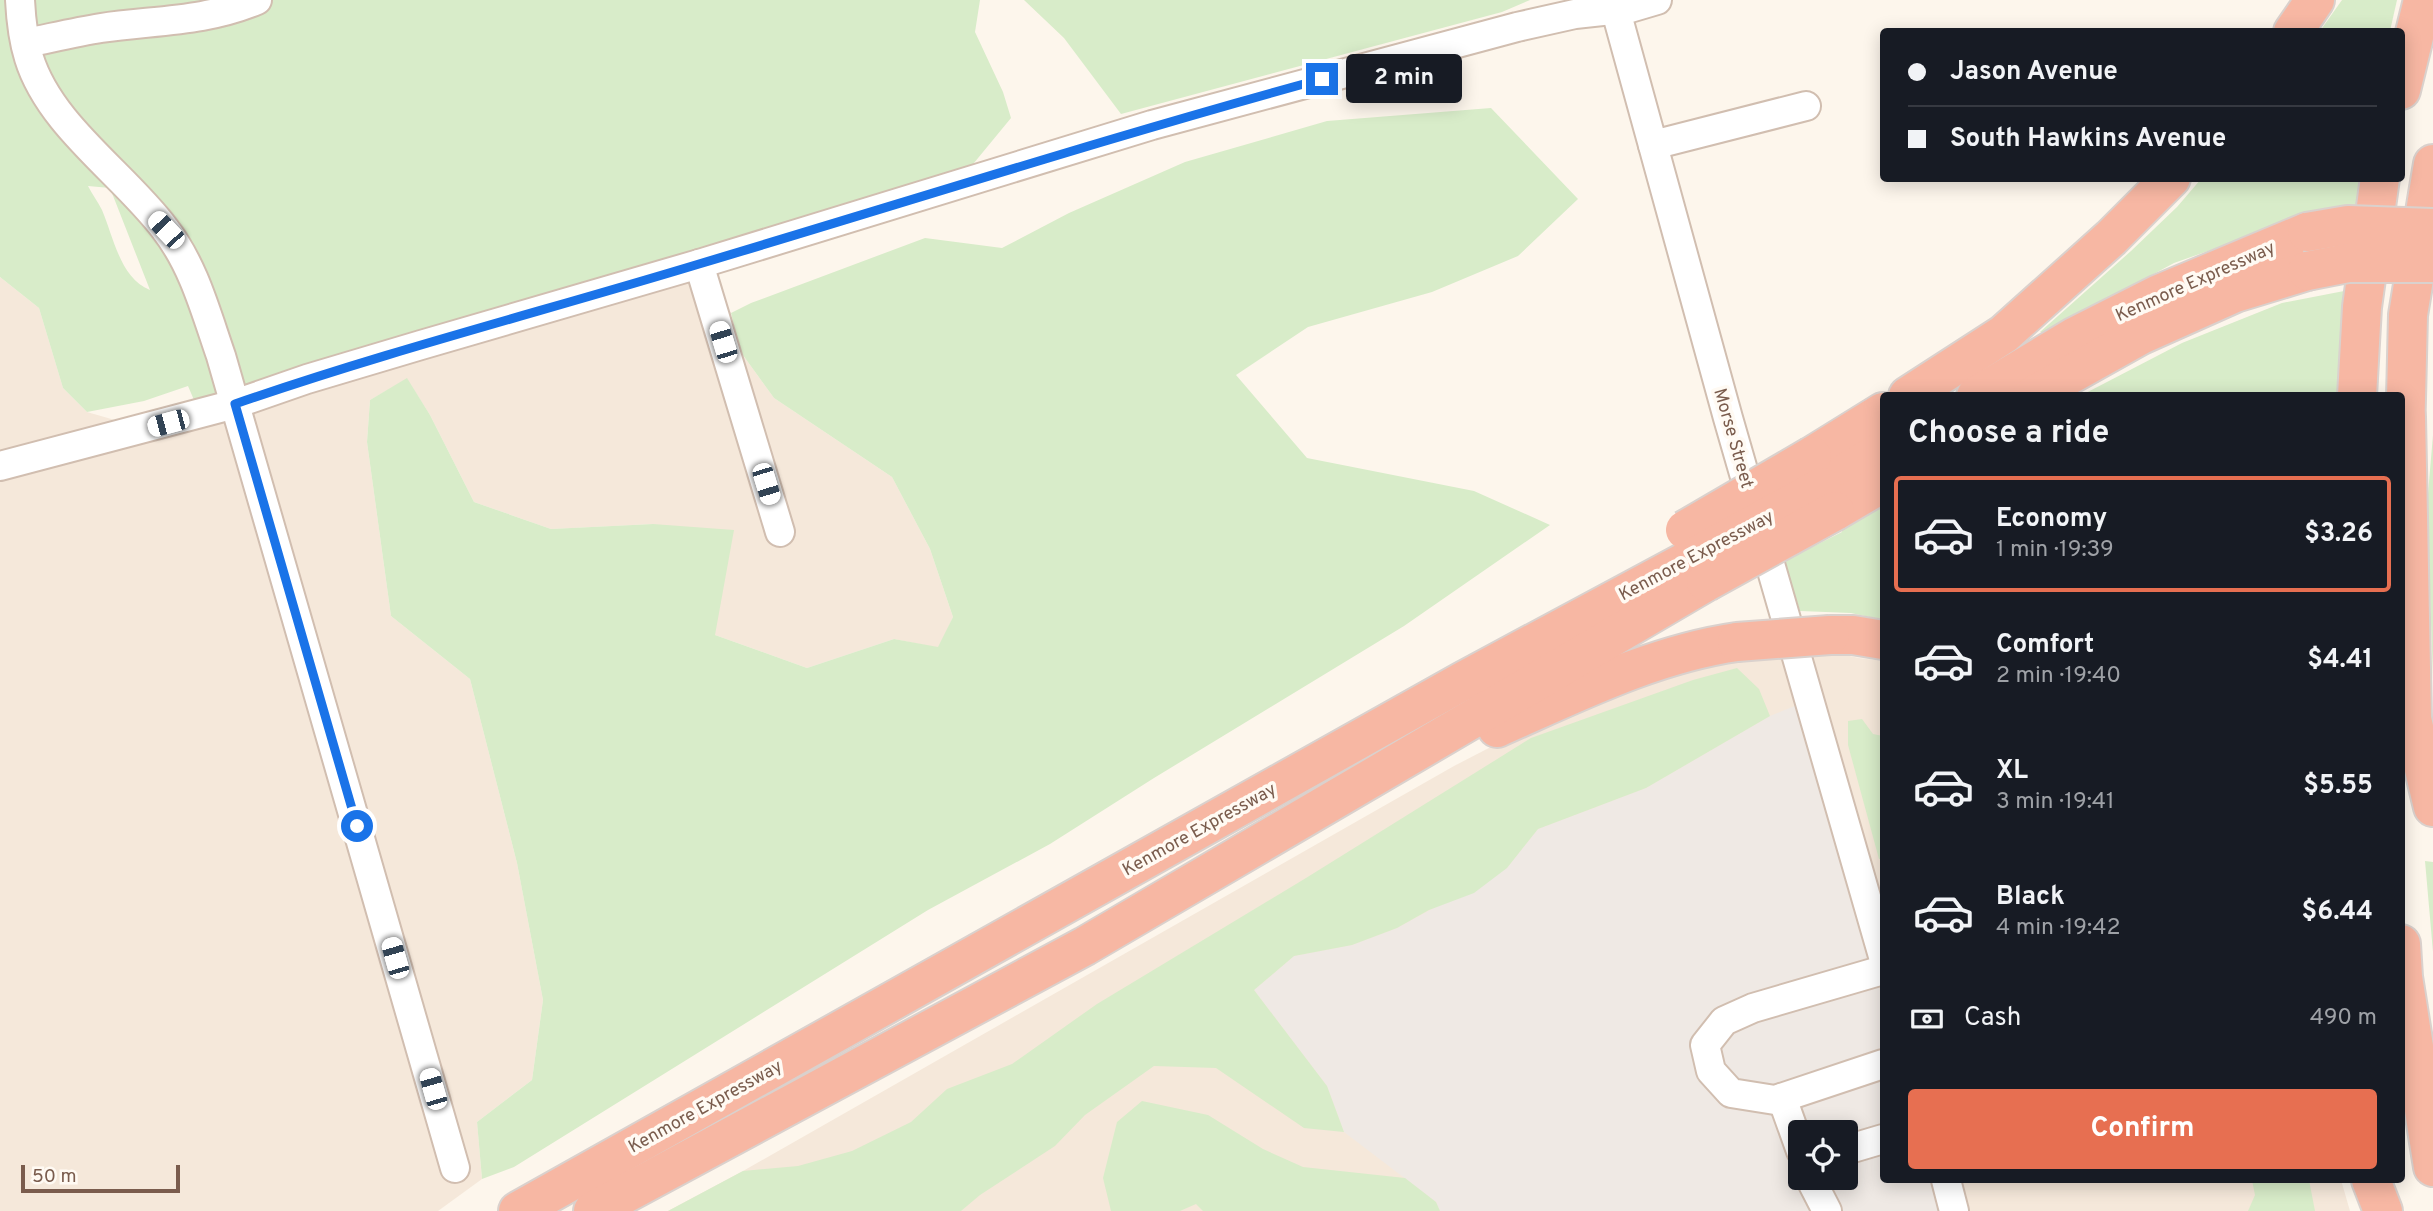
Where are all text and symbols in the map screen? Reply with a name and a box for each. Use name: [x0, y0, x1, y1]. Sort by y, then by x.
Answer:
callout: 2 min: [1346, 55, 1462, 104]
text: Jason Avenue: [1950, 56, 2118, 89]
route end: [1306, 63, 1338, 95]
text: 2 min: [1374, 64, 1434, 93]
text: South Hawkins Avenue: [1950, 123, 2226, 156]
car: [144, 207, 189, 253]
street label: Kenmore Expressway: [2112, 237, 2279, 328]
car: [707, 319, 740, 365]
street label: Morse Street: [1707, 386, 1758, 491]
car: [145, 407, 192, 439]
text: Choose a ride: [1908, 414, 2109, 454]
car: [750, 461, 783, 507]
icon: car: [1912, 503, 1975, 566]
text: Economy: [1996, 503, 2107, 536]
street label: Kenmore Expressway: [1615, 506, 1778, 607]
text: $3.26: [2304, 518, 2373, 551]
text: 1 min · 19:39: [1996, 536, 2114, 565]
icon: car: [1912, 629, 1975, 692]
text: Comfort: [1996, 629, 2094, 662]
text: $4.41: [2307, 644, 2373, 677]
text: 2 min · 19:40: [1996, 662, 2121, 691]
icon: car: [1912, 755, 1975, 818]
text: XL: [1996, 755, 2028, 788]
text: $5.55: [2303, 770, 2373, 803]
street label: Kenmore Expressway: [1119, 778, 1281, 882]
text: 3 min · 19:41: [1996, 788, 2115, 817]
route start: [341, 810, 373, 842]
icon: car: [1912, 881, 1975, 944]
text: Black: [1996, 881, 2065, 914]
text: $6.44: [2302, 896, 2373, 929]
text: 4 min · 19:42: [1996, 914, 2121, 943]
car: [380, 935, 411, 981]
icon: cash: [1908, 1000, 1946, 1038]
text: Cash: [1964, 1002, 2021, 1035]
text: 490 m: [2310, 1004, 2377, 1033]
street label: Kenmore Expressway: [625, 1055, 787, 1159]
car: [418, 1066, 449, 1112]
button: Confirm: [1908, 1089, 2377, 1169]
map controls: [1788, 1120, 1858, 1190]
button: locate: [1788, 1120, 1858, 1190]
scale bar: [21, 1162, 180, 1194]
text: 50 m: [32, 1165, 77, 1189]

